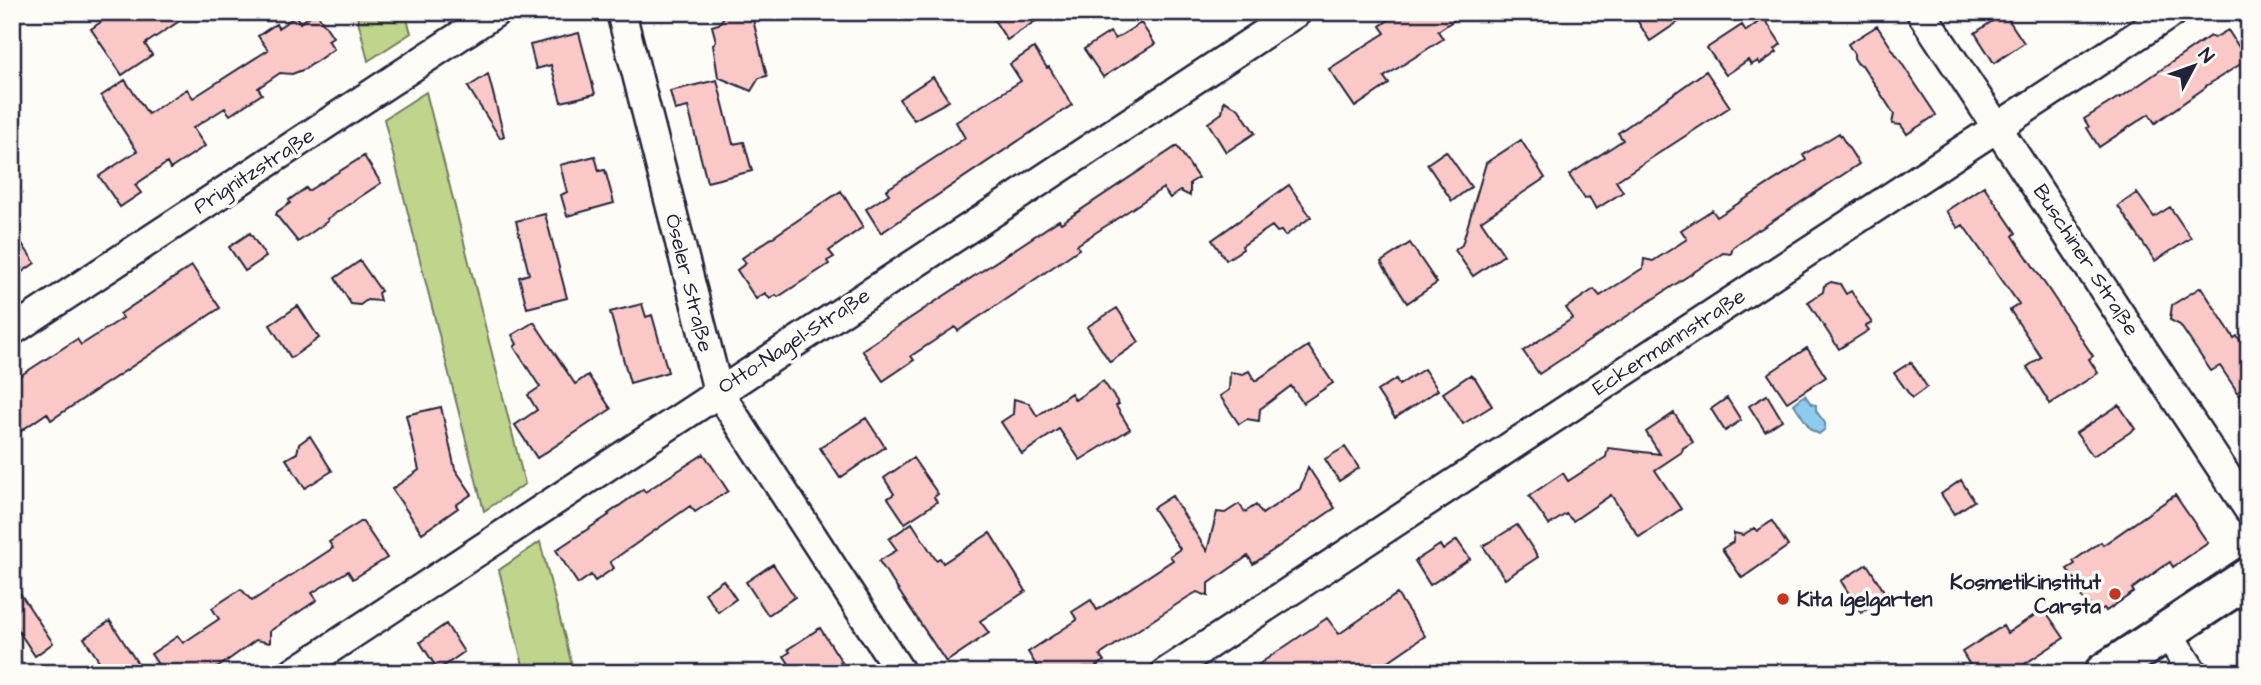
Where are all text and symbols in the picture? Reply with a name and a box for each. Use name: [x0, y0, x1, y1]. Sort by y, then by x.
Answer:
north arrow: [2160, 32, 2230, 102]
text: N: [2192, 42, 2220, 69]
street label: Prignitzstraße: [188, 121, 321, 223]
street label: Buschiner Straße: [2026, 179, 2146, 341]
street label: Öseler Straße: [658, 211, 720, 355]
street label: Otto-Nagel-Straße: [712, 281, 877, 403]
street label: Eckermannstraße: [1587, 282, 1751, 402]
place label: Kosmetikinstitut Carsta: [1950, 568, 2101, 621]
place label: Kita Igelgarten: [1797, 585, 1933, 616]
marker: Kosmetikinstitut Carsta: [2107, 586, 2123, 602]
marker: Kita Igelgarten: [1775, 591, 1791, 607]

